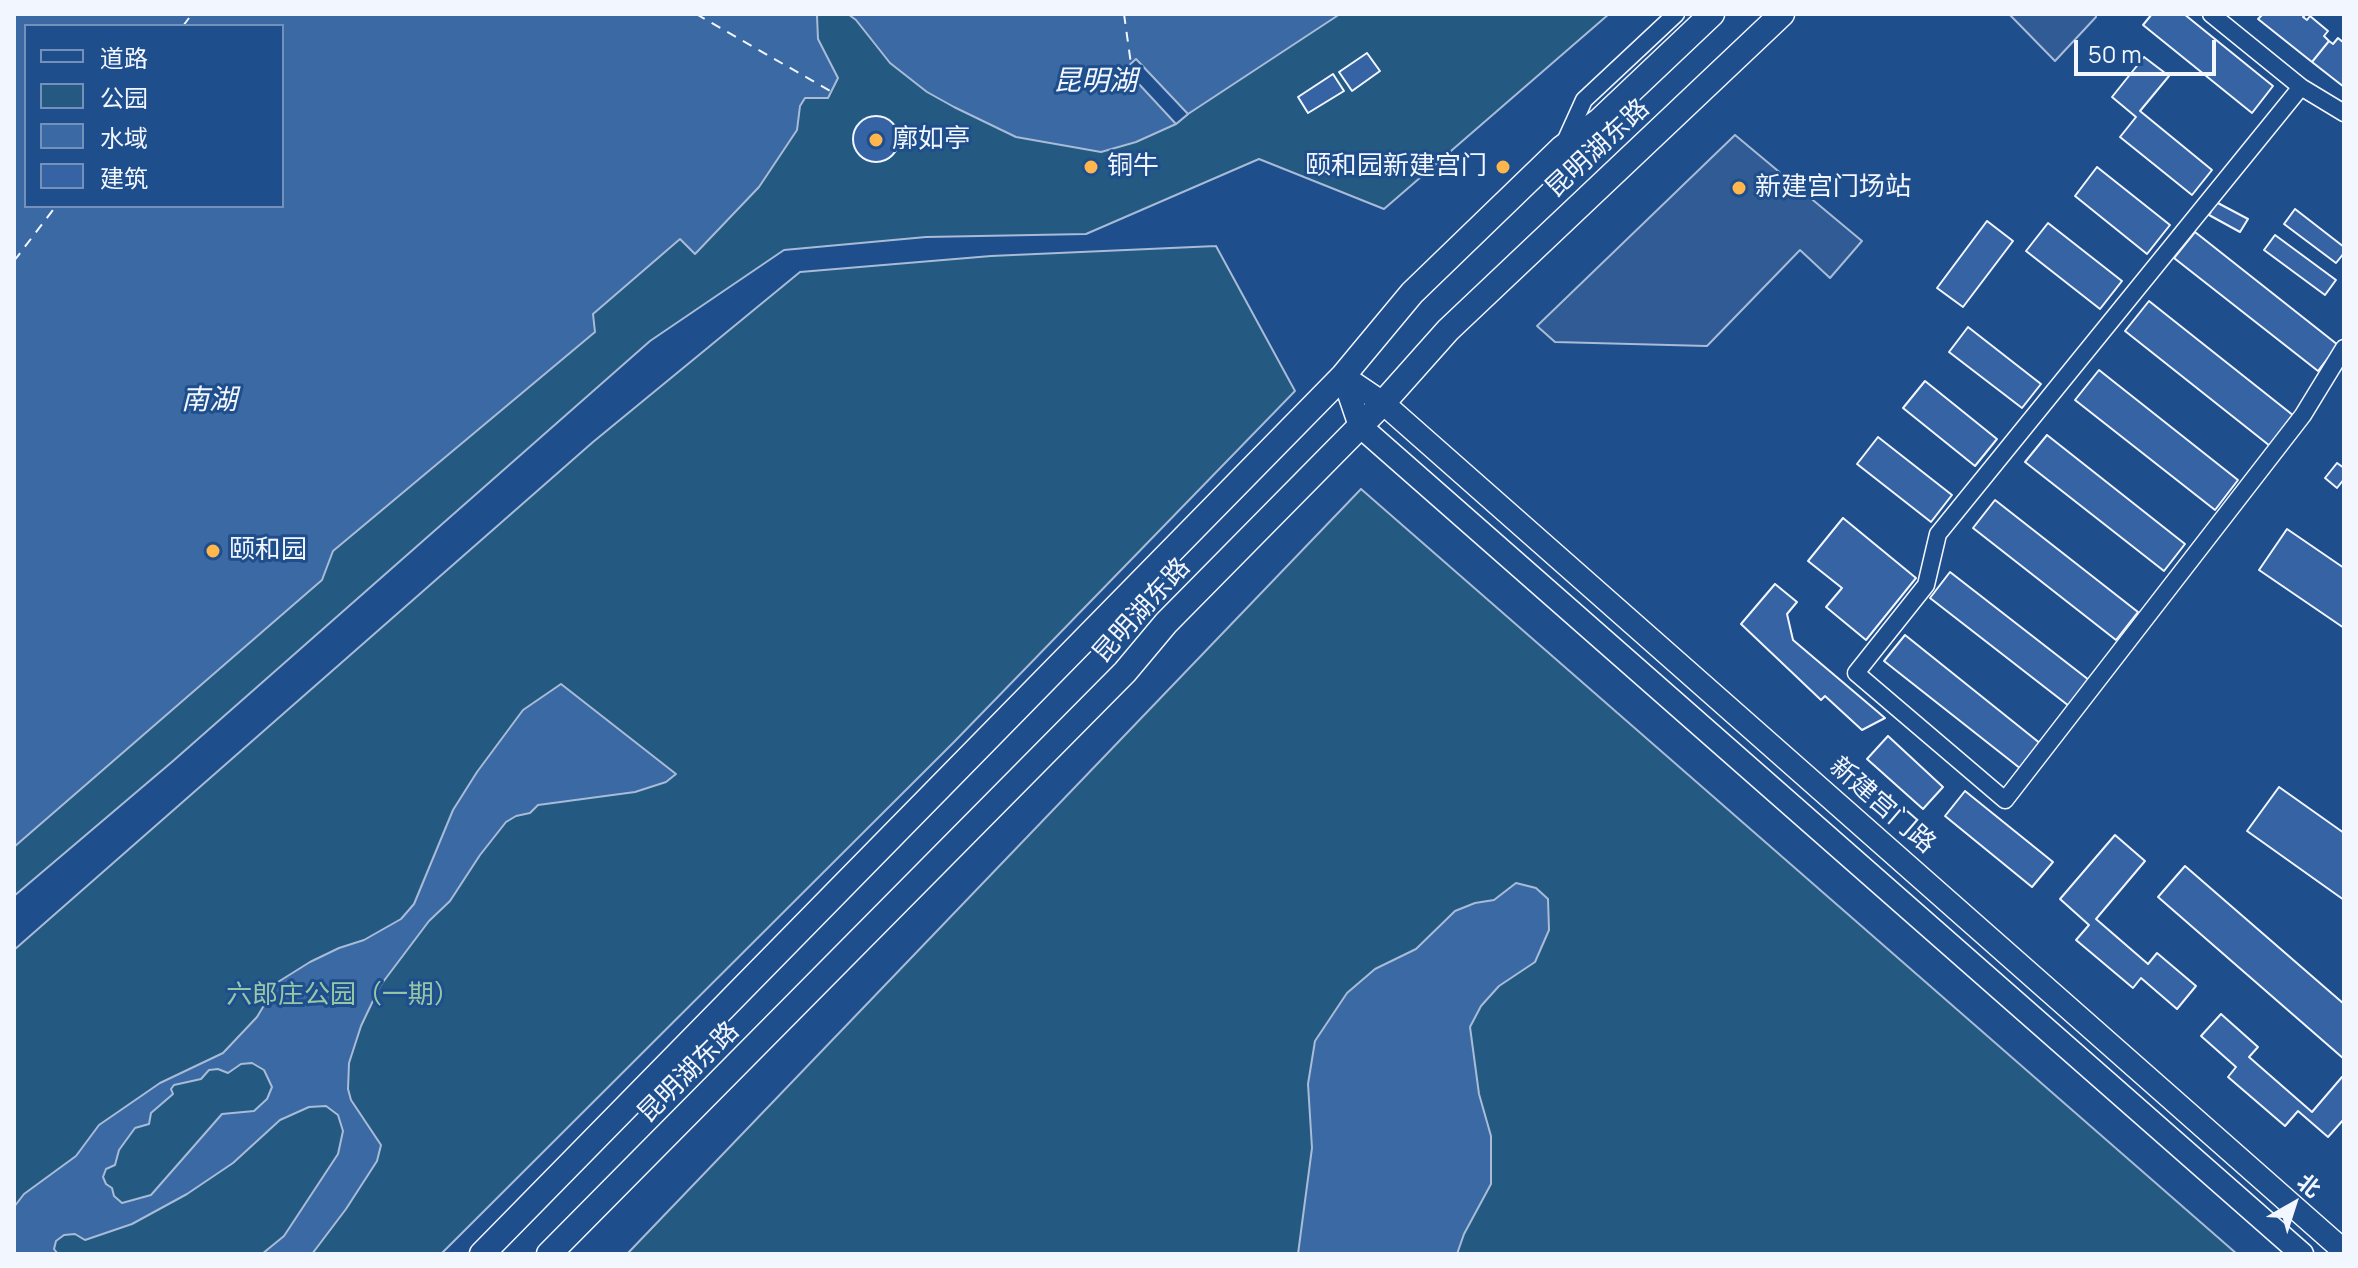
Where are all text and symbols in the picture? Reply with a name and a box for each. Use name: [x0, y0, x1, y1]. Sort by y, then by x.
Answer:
legend: [24, 24, 284, 208]
scale bar: [2078, 24, 2220, 74]
text: 50 m: [2088, 37, 2142, 70]
text: 道路: [100, 41, 148, 74]
water label: 昆明湖: [1053, 65, 1137, 99]
text: 公园: [100, 81, 148, 114]
street label: 昆明湖东路: [1540, 93, 1656, 205]
text: 水域: [100, 121, 148, 154]
place label: 廓如亭: [892, 124, 970, 156]
marker: 廓如亭: [867, 131, 885, 149]
place label: 铜牛: [1107, 151, 1159, 183]
place label: 颐和园新建宫门: [1305, 151, 1487, 183]
marker: 铜牛: [1082, 158, 1100, 176]
marker: 颐和园新建宫门: [1494, 158, 1512, 176]
text: 建筑: [100, 161, 148, 194]
place label: 新建宫门场站: [1755, 172, 1911, 204]
marker: 新建宫门场站: [1730, 179, 1748, 197]
water label: 南湖: [181, 384, 237, 418]
place label: 颐和园: [229, 535, 307, 567]
marker: 颐和园: [204, 542, 222, 560]
street label: 昆明湖东路: [1087, 552, 1197, 670]
street label: 新建宫门路: [1823, 752, 1941, 860]
park label: 六郎庄公园（一期）: [226, 980, 460, 1012]
street label: 昆明湖东路: [632, 1016, 746, 1130]
north arrow: [2254, 1164, 2334, 1244]
text: 北: [2291, 1167, 2327, 1204]

